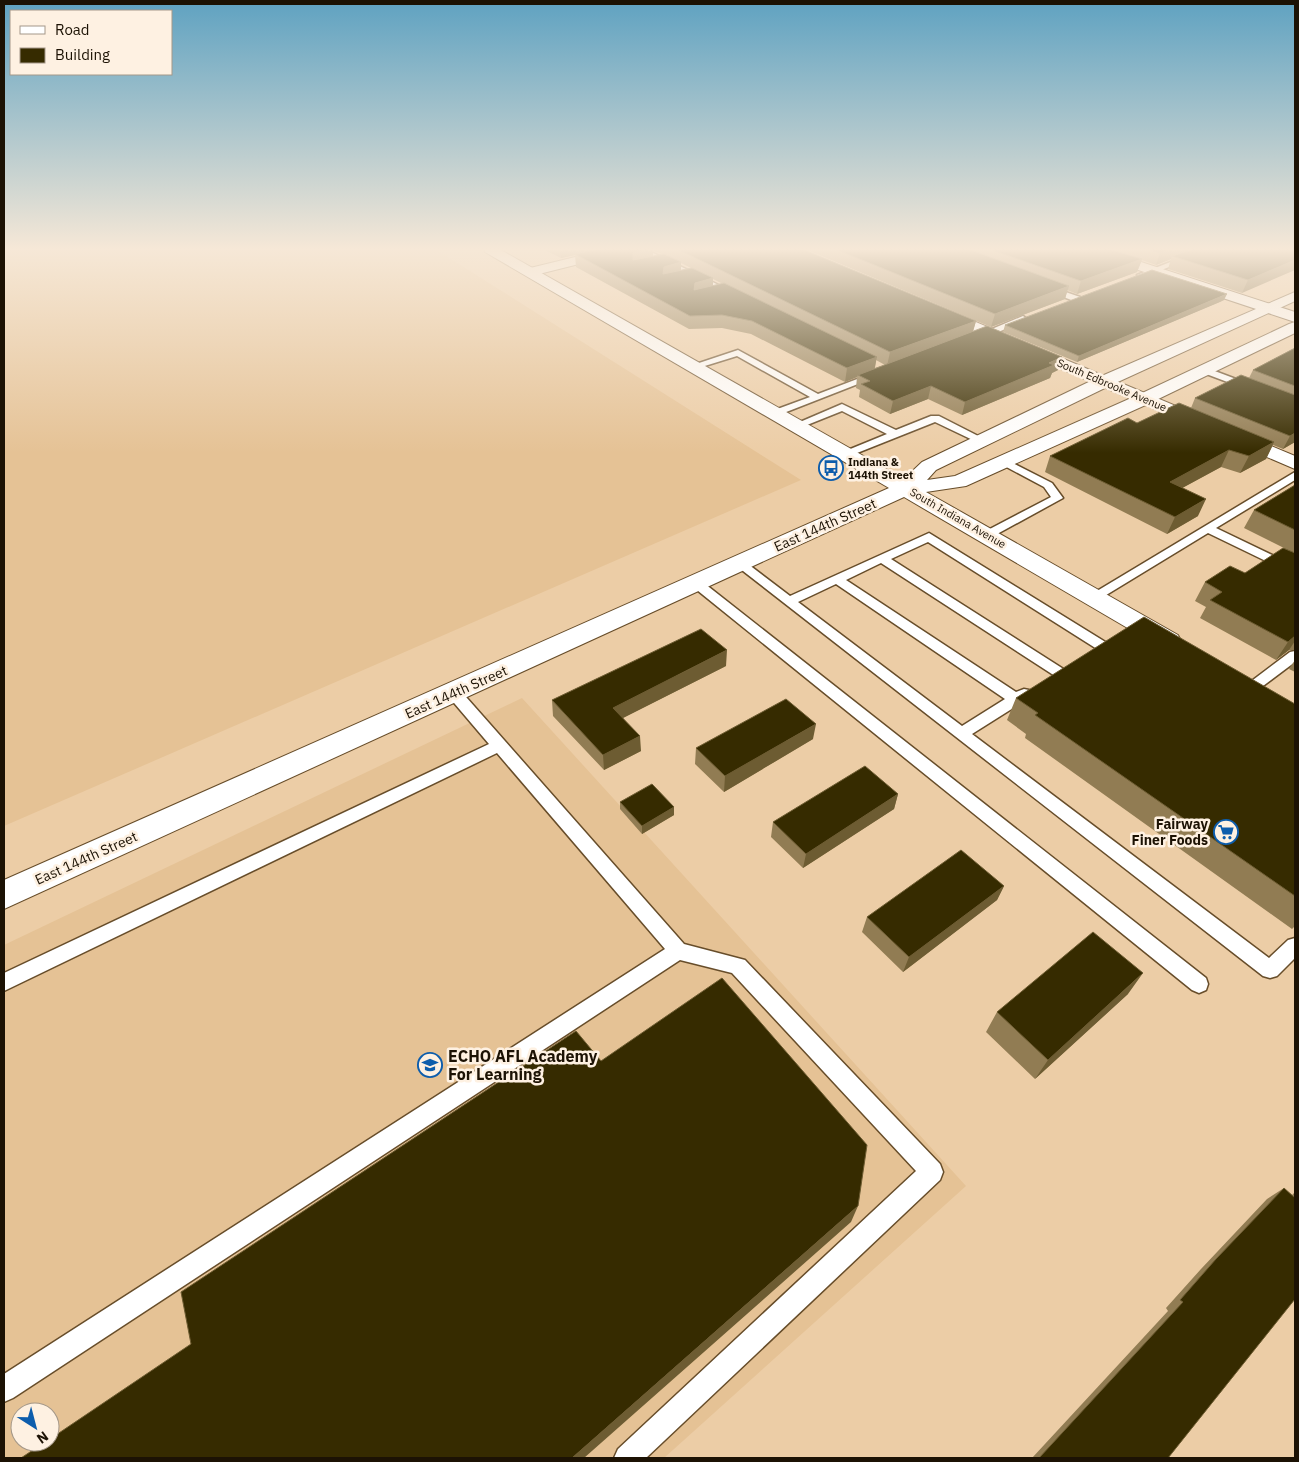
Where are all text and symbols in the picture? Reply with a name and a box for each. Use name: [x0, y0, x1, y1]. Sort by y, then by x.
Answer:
legend: [10, 10, 172, 75]
text: Road: [55, 20, 90, 39]
text: Building: [55, 45, 110, 64]
street label: South Edbrooke Avenue: [1055, 356, 1169, 414]
bus stop icon: Indiana & 144th Street: [818, 455, 844, 481]
place label: Indiana & 144th Street: [848, 455, 913, 482]
street label: South Indiana Avenue: [907, 485, 1009, 551]
street label: East 144th Street: [771, 494, 879, 556]
street label: East 144th Street: [402, 661, 510, 723]
place label: Fairway Finer Foods: [1132, 815, 1209, 849]
supermarket icon: Fairway Finer Foods: [1213, 819, 1239, 845]
street label: East 144th Street: [32, 827, 140, 889]
place label: ECHO AFL Academy For Learning: [448, 1046, 598, 1084]
school or university icon: ECHO AFL Academy For Learning: [417, 1052, 443, 1078]
north arrow: [10, 1402, 60, 1452]
text: N: [33, 1427, 52, 1448]

